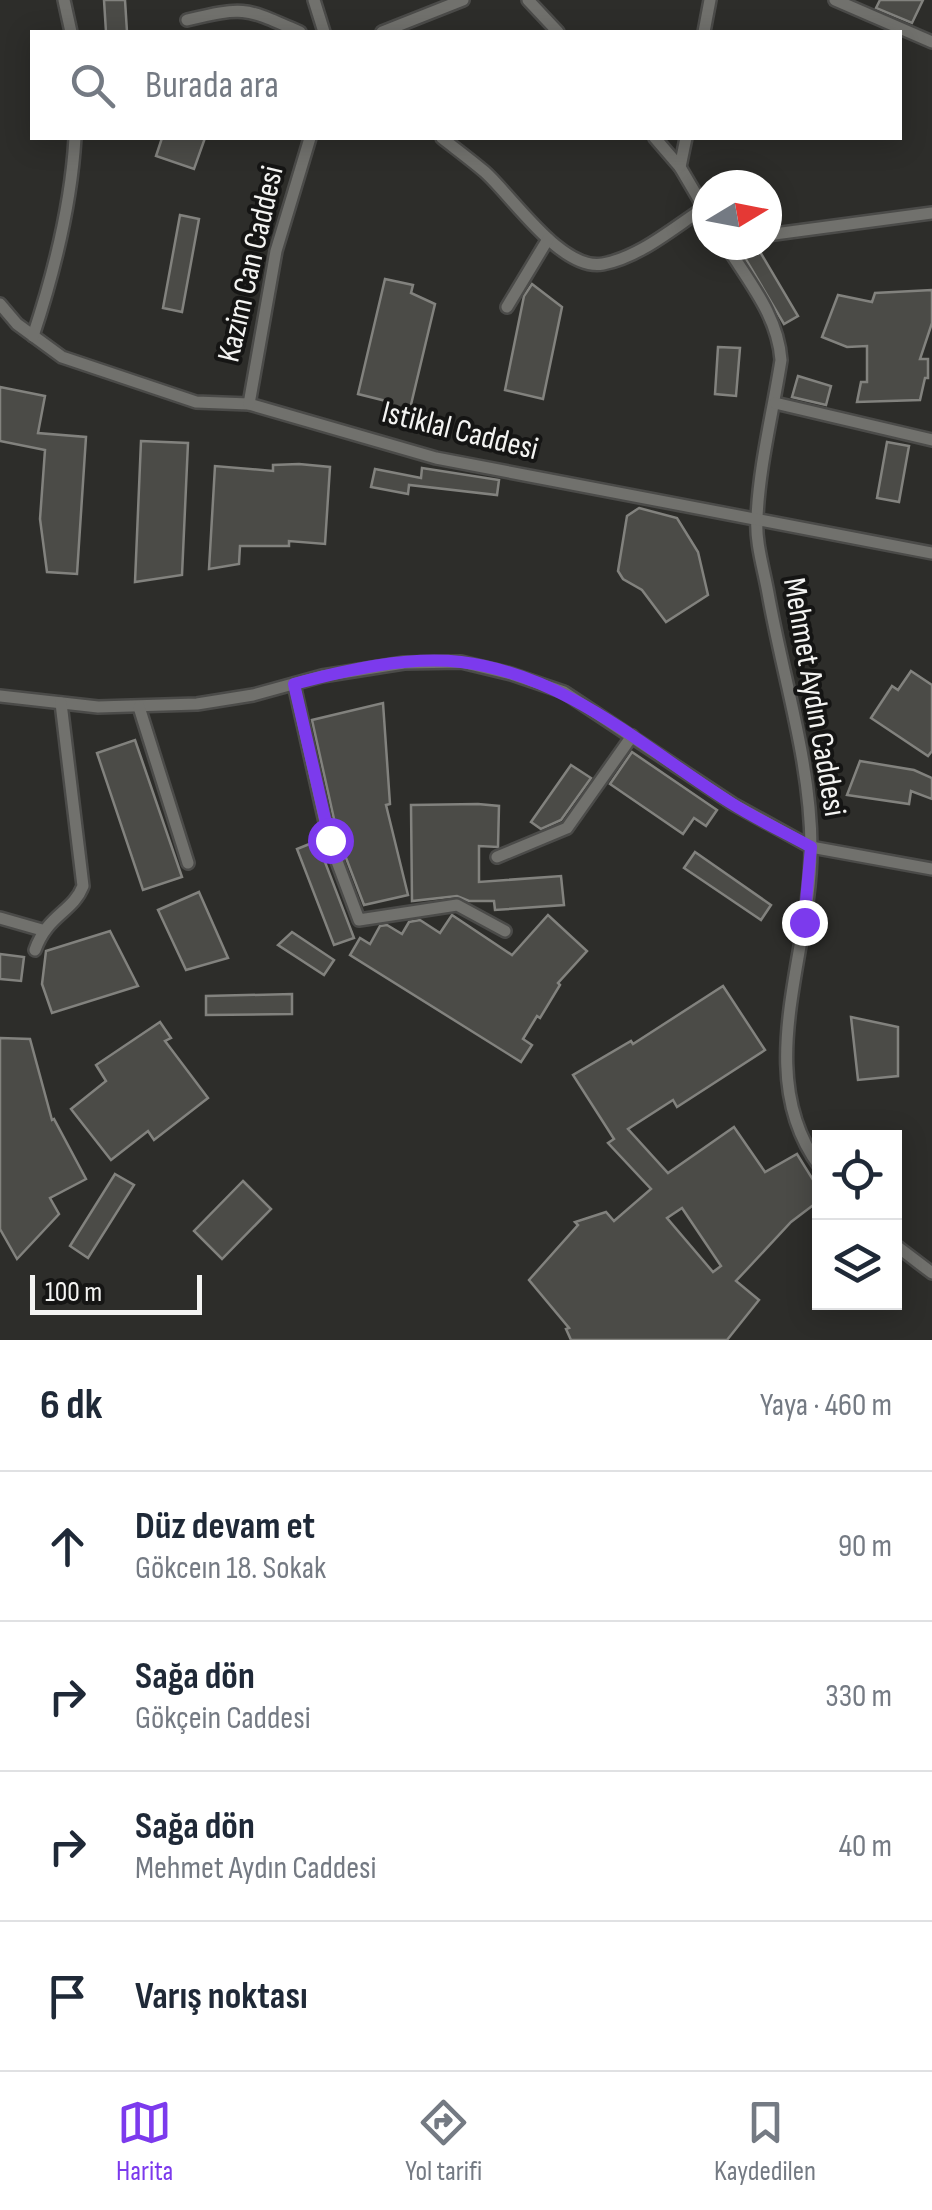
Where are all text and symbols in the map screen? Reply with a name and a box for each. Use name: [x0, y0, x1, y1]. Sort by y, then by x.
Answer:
search box: [30, 30, 902, 140]
icon: search: [65, 58, 120, 113]
text: Burada ara: [145, 63, 279, 108]
street label: Kazim Can Caddesi: [209, 162, 293, 366]
north arrow: [692, 170, 782, 260]
street label: Istiklal Caddesi: [378, 393, 542, 469]
street label: Mehmet Aydın Caddesi: [774, 575, 854, 819]
route start: [308, 818, 354, 864]
route end: [782, 900, 828, 946]
map controls: [812, 1130, 902, 1310]
button: locate: [812, 1130, 902, 1220]
button: layers: [812, 1220, 902, 1310]
scale bar: [30, 1270, 202, 1314]
text: 100 m: [45, 1276, 102, 1309]
text: 6 dk: [40, 1380, 102, 1431]
text: Yaya · 460 m: [760, 1386, 892, 1425]
text: Düz devam et: [135, 1504, 315, 1549]
icon: ahead: [40, 1519, 95, 1574]
text: 90 m: [838, 1527, 892, 1566]
text: Gökceın 18. Sokak: [135, 1549, 326, 1588]
text: Sağa dön: [135, 1654, 255, 1699]
icon: right: [40, 1669, 95, 1724]
text: 330 m: [825, 1677, 892, 1716]
text: Gökçein Caddesi: [135, 1699, 311, 1738]
text: Sağa dön: [135, 1804, 255, 1849]
icon: right: [40, 1819, 95, 1874]
text: 40 m: [839, 1827, 892, 1866]
text: Mehmet Aydın Caddesi: [135, 1849, 377, 1888]
icon: arrive: [40, 1969, 95, 2024]
text: Varış noktası: [135, 1974, 308, 2019]
tab: Harita: [116, 2095, 173, 2188]
tab: Yol tarifi: [405, 2095, 482, 2188]
tab: Kaydedilen: [714, 2095, 816, 2188]

